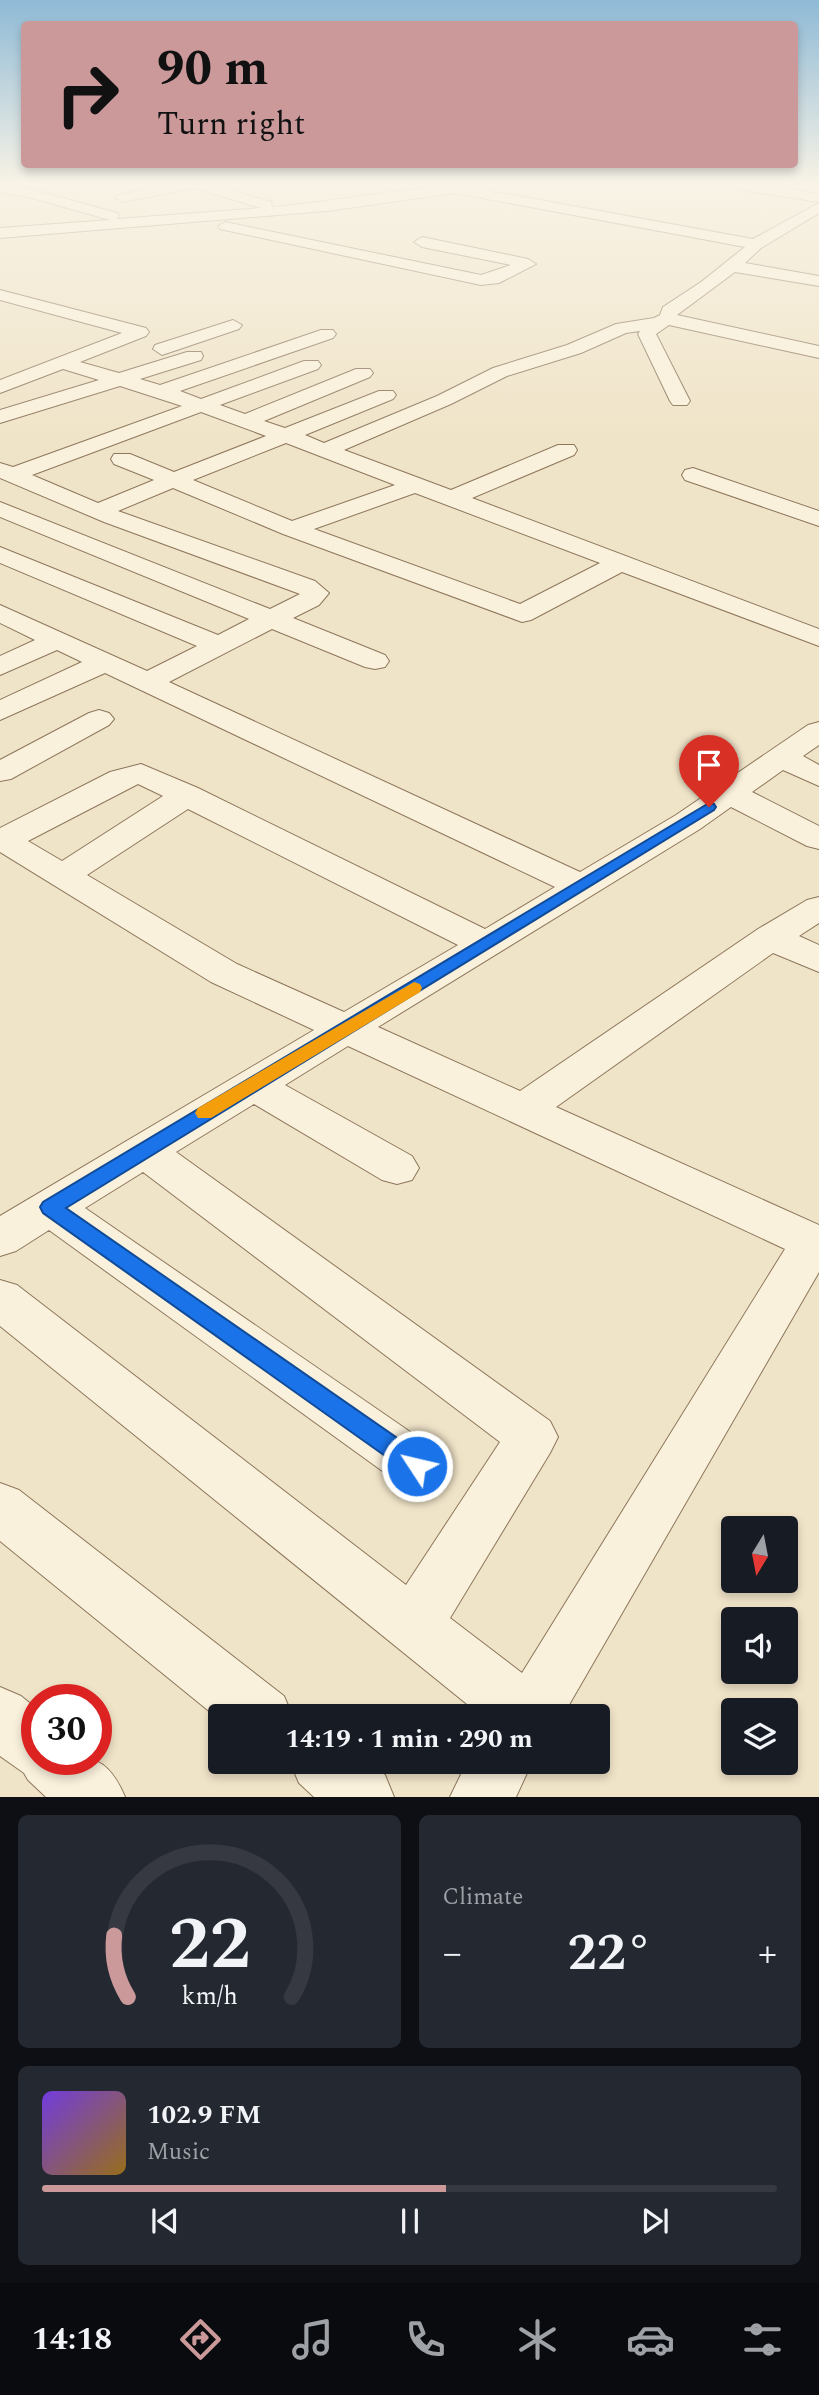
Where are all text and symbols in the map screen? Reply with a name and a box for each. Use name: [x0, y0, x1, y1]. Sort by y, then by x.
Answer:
text: 90 m: [157, 32, 268, 107]
icon: right: [42, 49, 133, 140]
text: Turn right: [157, 100, 305, 149]
pin: [679, 735, 739, 807]
icon: arrive: [690, 746, 728, 784]
position arrow: [380, 1429, 454, 1503]
north arrow: [721, 1516, 798, 1592]
map controls: [721, 1516, 798, 1775]
button: sound: [721, 1607, 798, 1684]
speed limit sign: 30: [21, 1684, 112, 1775]
button: layers: [721, 1698, 798, 1775]
text: 14:19 · 1 min · 290 m: [285, 1719, 533, 1759]
text: Climate: [443, 1880, 523, 1915]
text: 22: [168, 1891, 250, 2002]
text: 22°: [568, 1914, 652, 1993]
text: −: [443, 1925, 462, 1983]
text: +: [758, 1925, 777, 1983]
text: km/h: [181, 1978, 237, 2016]
text: 102.9 FM: [147, 2095, 261, 2135]
text: Music: [147, 2135, 210, 2170]
icon: previous: [146, 2202, 184, 2240]
icon: pause: [391, 2202, 429, 2240]
icon: next: [636, 2202, 674, 2240]
text: 14:18: [32, 2315, 112, 2364]
icon: directions: [176, 2315, 225, 2364]
icon: music: [288, 2315, 337, 2364]
icon: phone: [401, 2315, 450, 2364]
icon: climate: [513, 2315, 562, 2364]
icon: car: [626, 2315, 675, 2364]
icon: filters: [738, 2315, 787, 2364]

